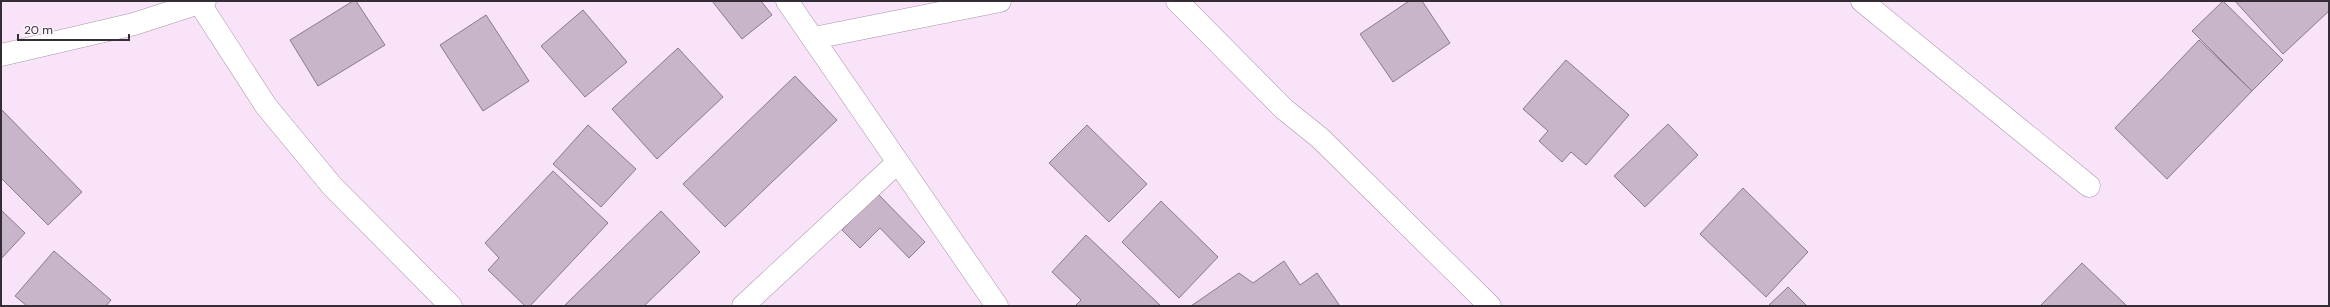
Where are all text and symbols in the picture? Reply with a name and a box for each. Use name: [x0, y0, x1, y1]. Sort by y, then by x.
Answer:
scale bar: [18, 16, 129, 42]
text: 20 m: [24, 22, 53, 38]

